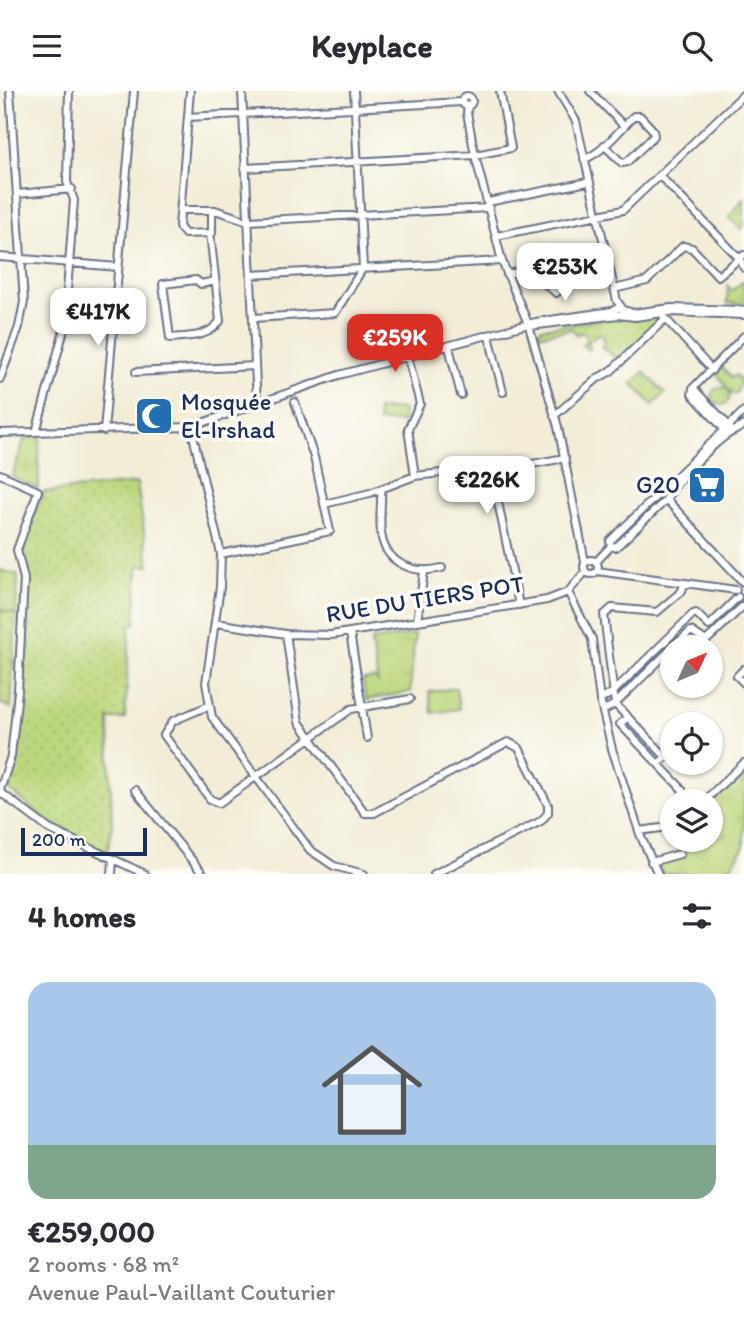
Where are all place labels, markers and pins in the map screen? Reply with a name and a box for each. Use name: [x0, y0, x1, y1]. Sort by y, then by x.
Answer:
pin: €253K: [516, 243, 614, 303]
pin: €417K: [49, 289, 147, 348]
pin: €259K: [346, 315, 444, 374]
place label: Mosquée El-Irshad: [181, 387, 275, 444]
mosque icon: Mosquée El-Irshad: [133, 395, 175, 437]
pin: €226K: [438, 457, 536, 516]
supermarket icon: G20: [686, 464, 728, 506]
place label: G20: [636, 470, 680, 499]

